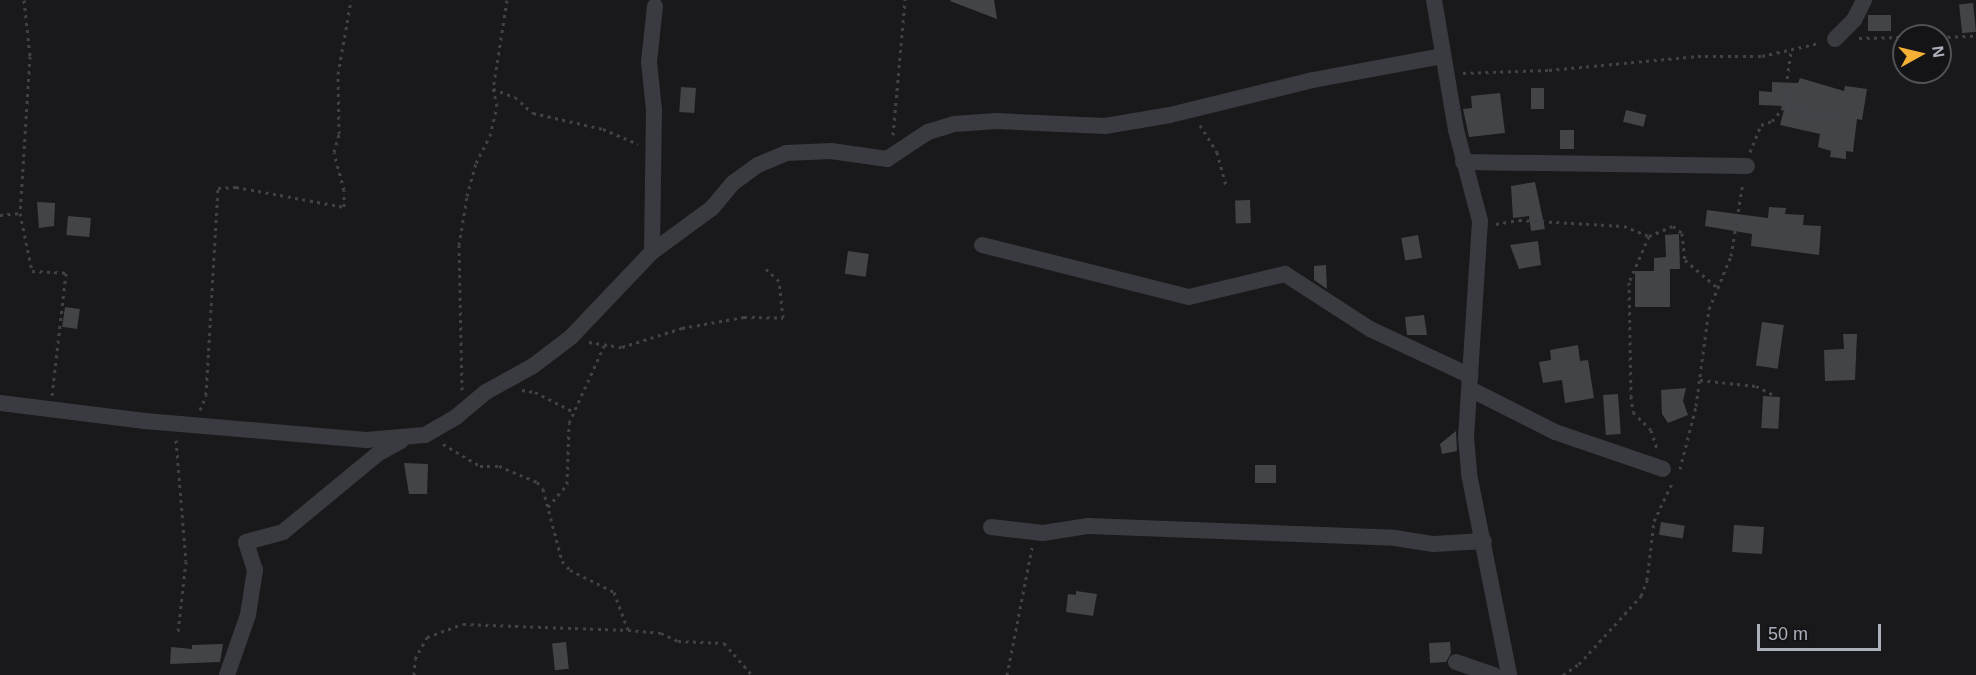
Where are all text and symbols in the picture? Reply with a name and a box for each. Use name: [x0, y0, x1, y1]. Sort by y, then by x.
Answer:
north arrow: [1892, 24, 1952, 84]
text: N: [1929, 45, 1948, 59]
scale bar: [1760, 612, 1884, 650]
text: 50 m: [1768, 624, 1808, 644]

